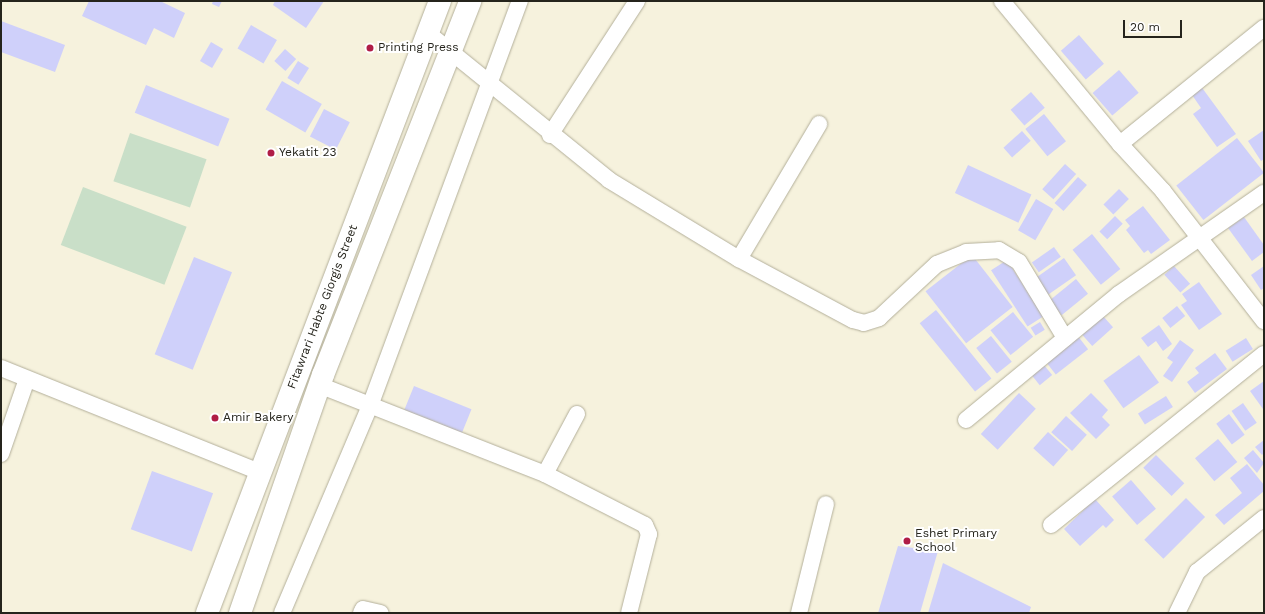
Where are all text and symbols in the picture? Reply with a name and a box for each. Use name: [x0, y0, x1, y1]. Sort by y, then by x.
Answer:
scale bar: [1125, 12, 1184, 38]
text: 20 m: [1130, 20, 1160, 34]
place label: Printing Press: [378, 41, 458, 55]
marker: Printing Press: [365, 43, 375, 53]
place label: Yekatit 23: [279, 146, 336, 160]
marker: Yekatit 23: [266, 148, 276, 158]
street label: Fitawrari Habte Giorgis Street: [285, 223, 361, 391]
place label: Amir Bakery: [223, 411, 294, 425]
marker: Amir Bakery: [210, 413, 220, 423]
place label: Eshet Primary School: [915, 527, 997, 555]
marker: Eshet Primary School: [902, 536, 912, 546]

